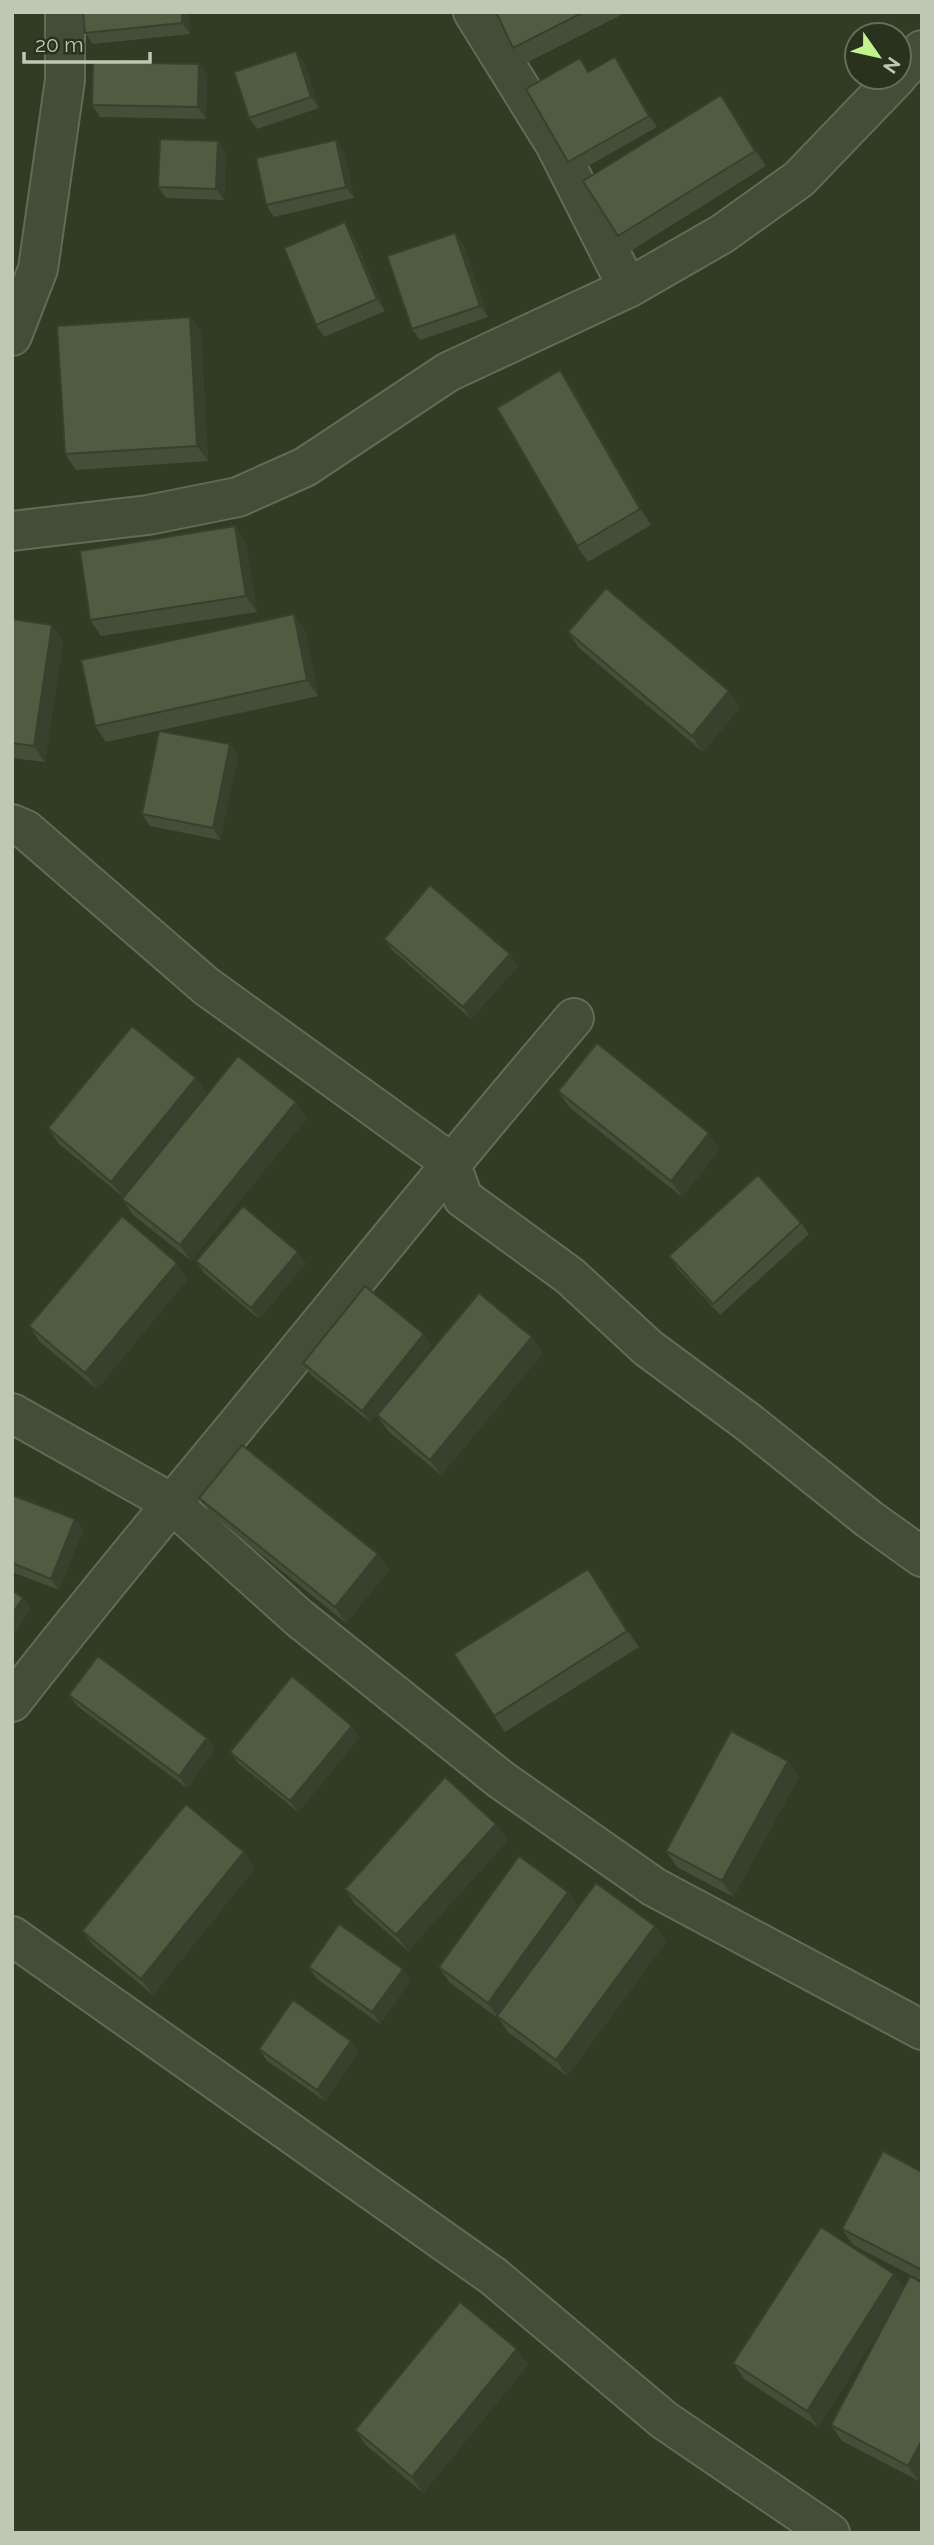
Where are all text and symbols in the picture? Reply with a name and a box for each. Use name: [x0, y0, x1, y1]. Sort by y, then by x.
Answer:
scale bar: [24, 21, 150, 65]
north arrow: [843, 21, 913, 91]
text: 20 m: [35, 32, 83, 57]
text: N: [879, 53, 905, 78]

